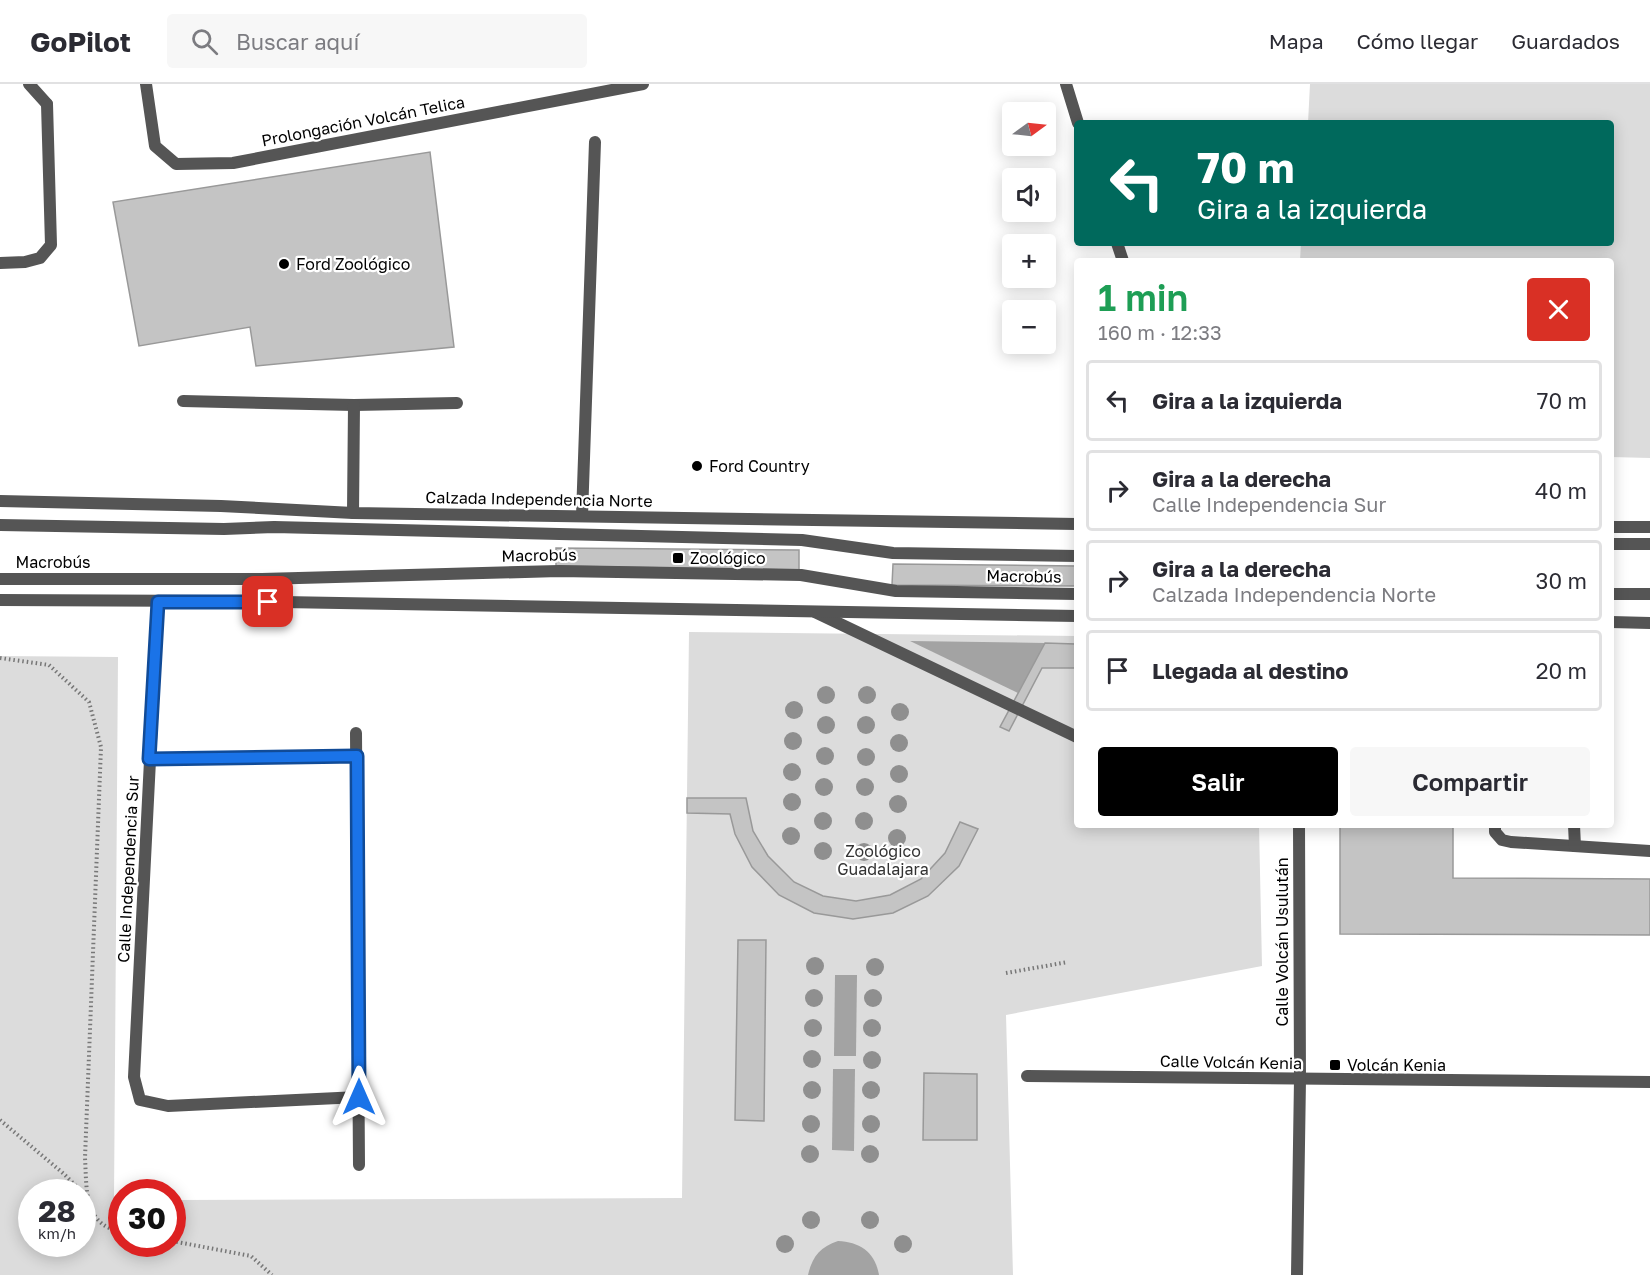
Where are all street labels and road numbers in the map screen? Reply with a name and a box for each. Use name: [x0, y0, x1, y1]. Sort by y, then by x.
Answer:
street label: Prolongación Volcán Telica: [260, 91, 466, 151]
street label: Calzada Independencia Norte: [425, 487, 653, 511]
street label: Macrobús: [501, 544, 577, 566]
street label: Macrobús: [15, 552, 91, 572]
street label: Macrobús: [986, 565, 1062, 587]
street label: Calle Independencia Sur: [113, 775, 143, 963]
street label: Calle Volcán Usulután: [1272, 857, 1292, 1027]
street label: Calle Volcán Kenia: [1160, 1051, 1302, 1073]

